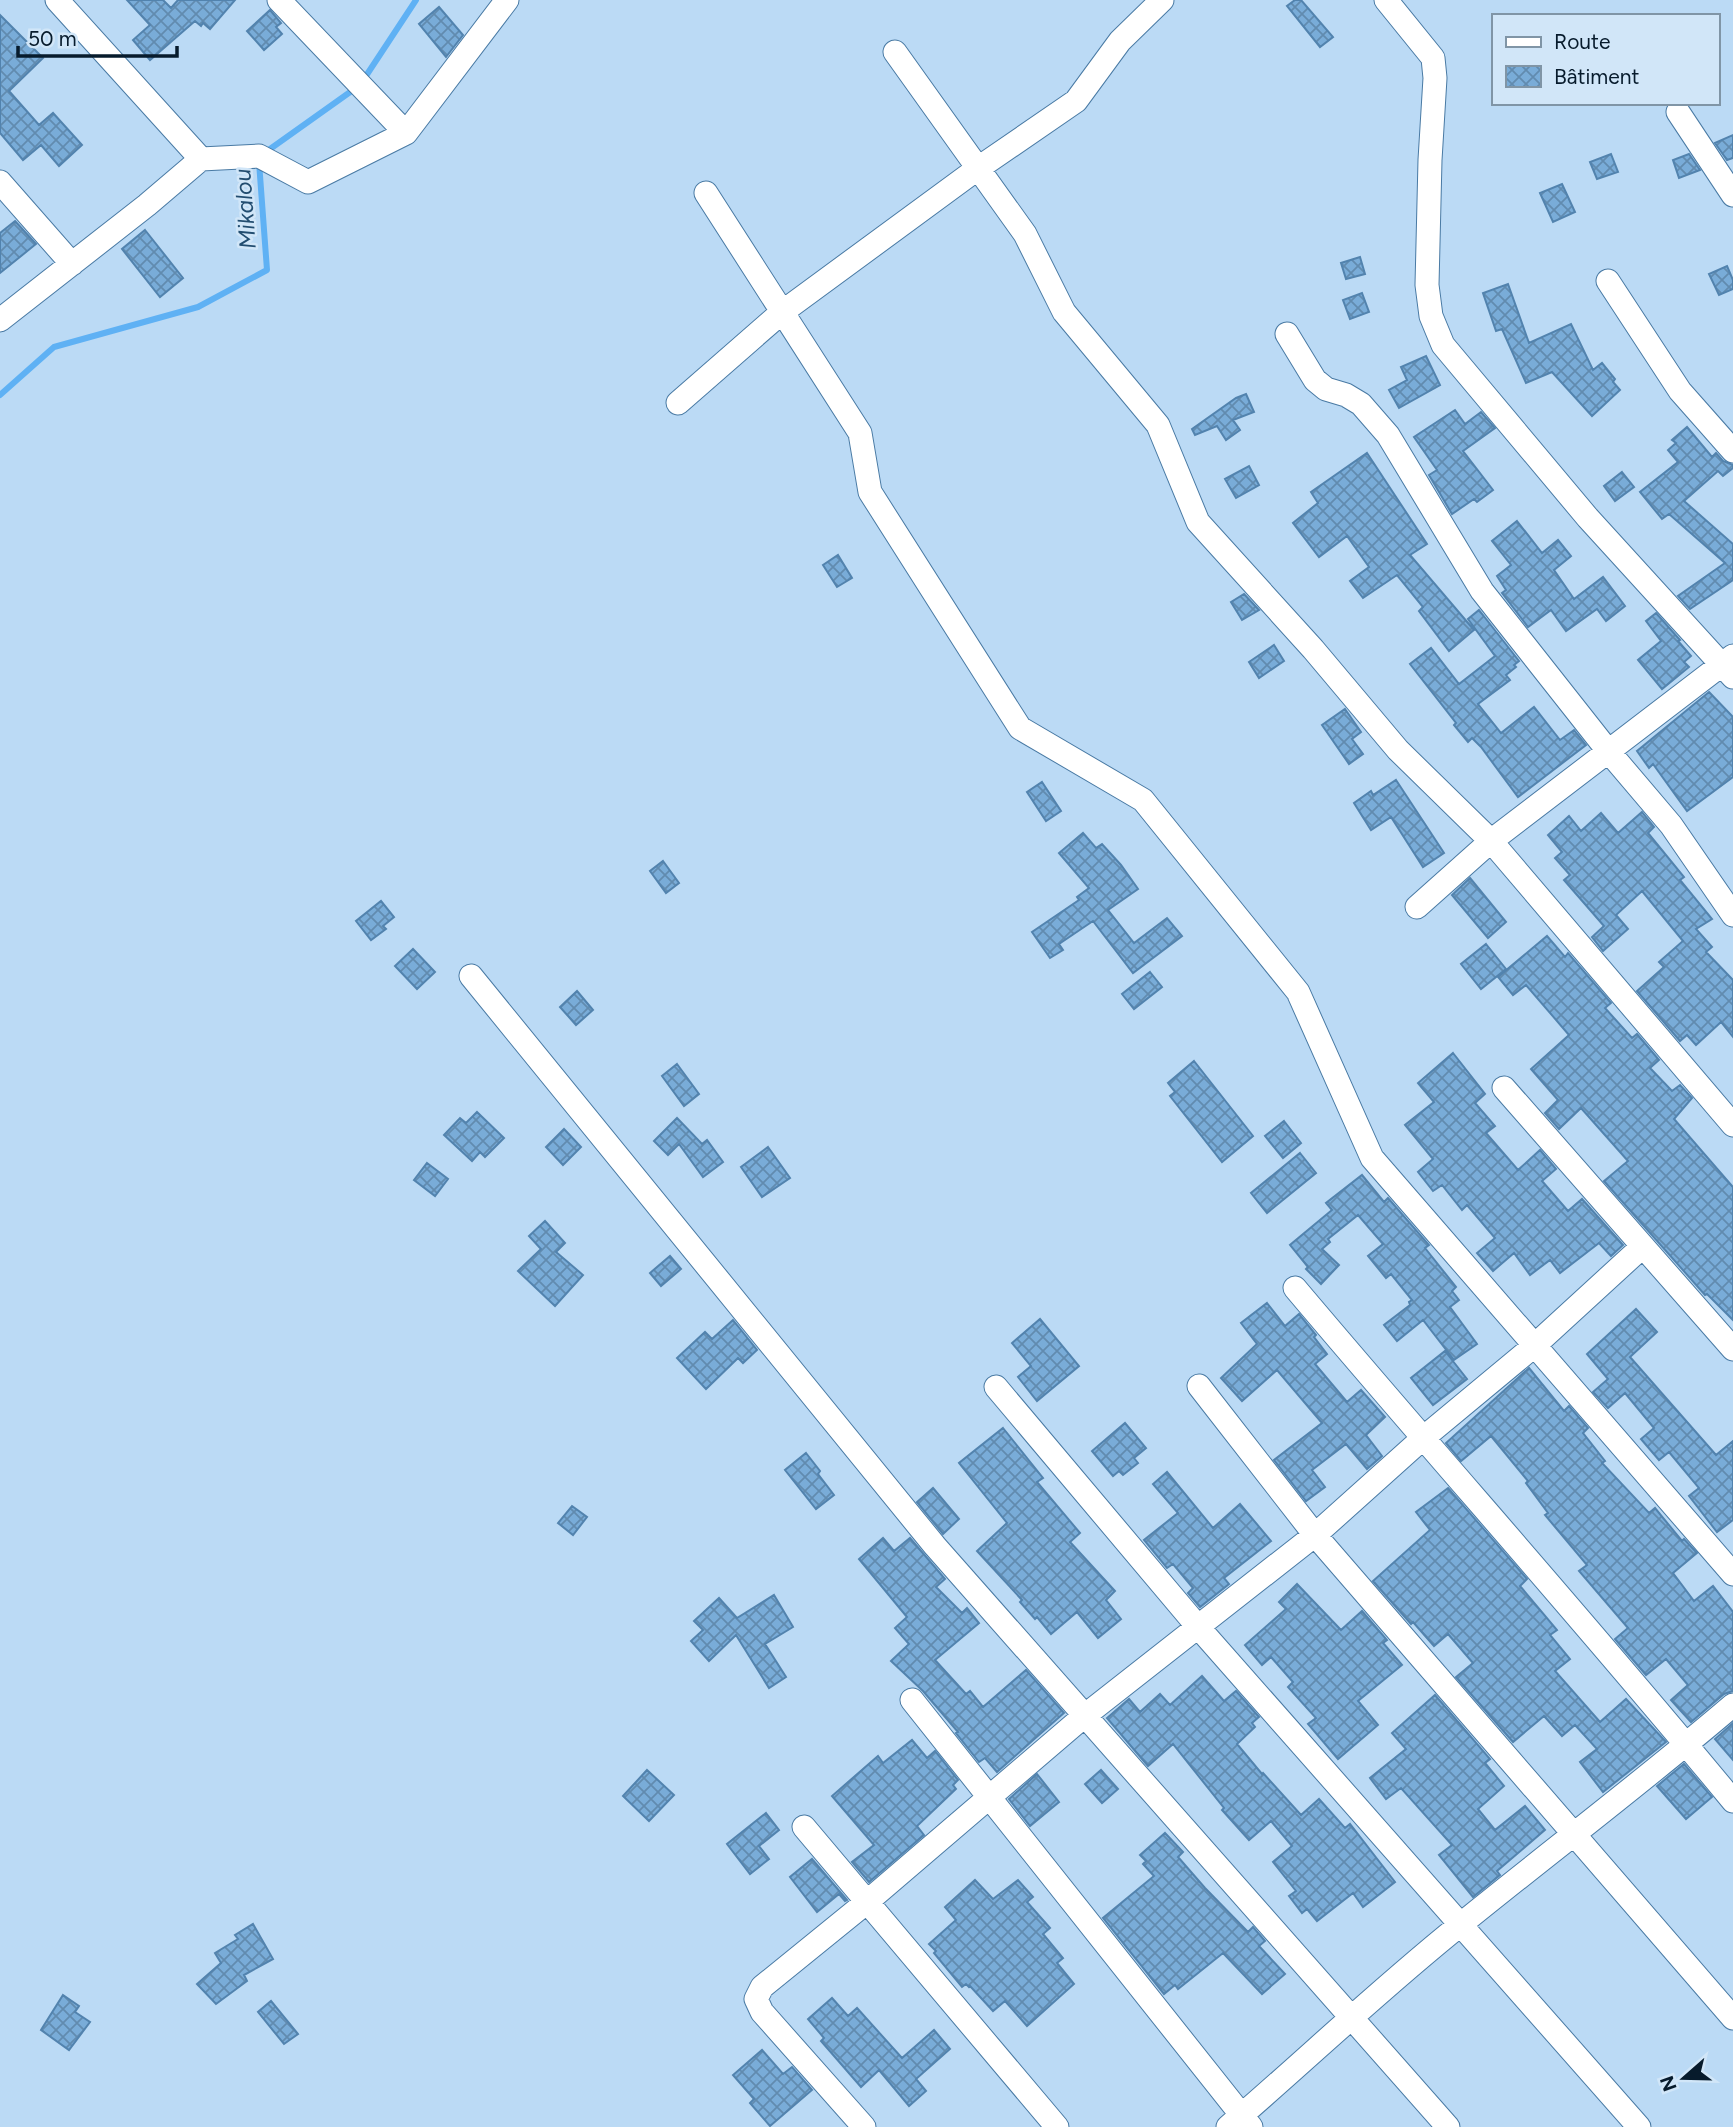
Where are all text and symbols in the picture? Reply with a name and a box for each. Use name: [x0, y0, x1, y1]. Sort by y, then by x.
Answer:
scale bar: [18, 14, 177, 58]
legend: [1492, 14, 1719, 105]
text: 50 m: [28, 26, 77, 51]
text: Route: [1554, 29, 1610, 54]
text: Bâtiment: [1554, 64, 1639, 89]
water label: Mikalou: [228, 168, 262, 250]
north arrow: [1649, 2043, 1719, 2113]
text: N: [1655, 2073, 1682, 2094]

